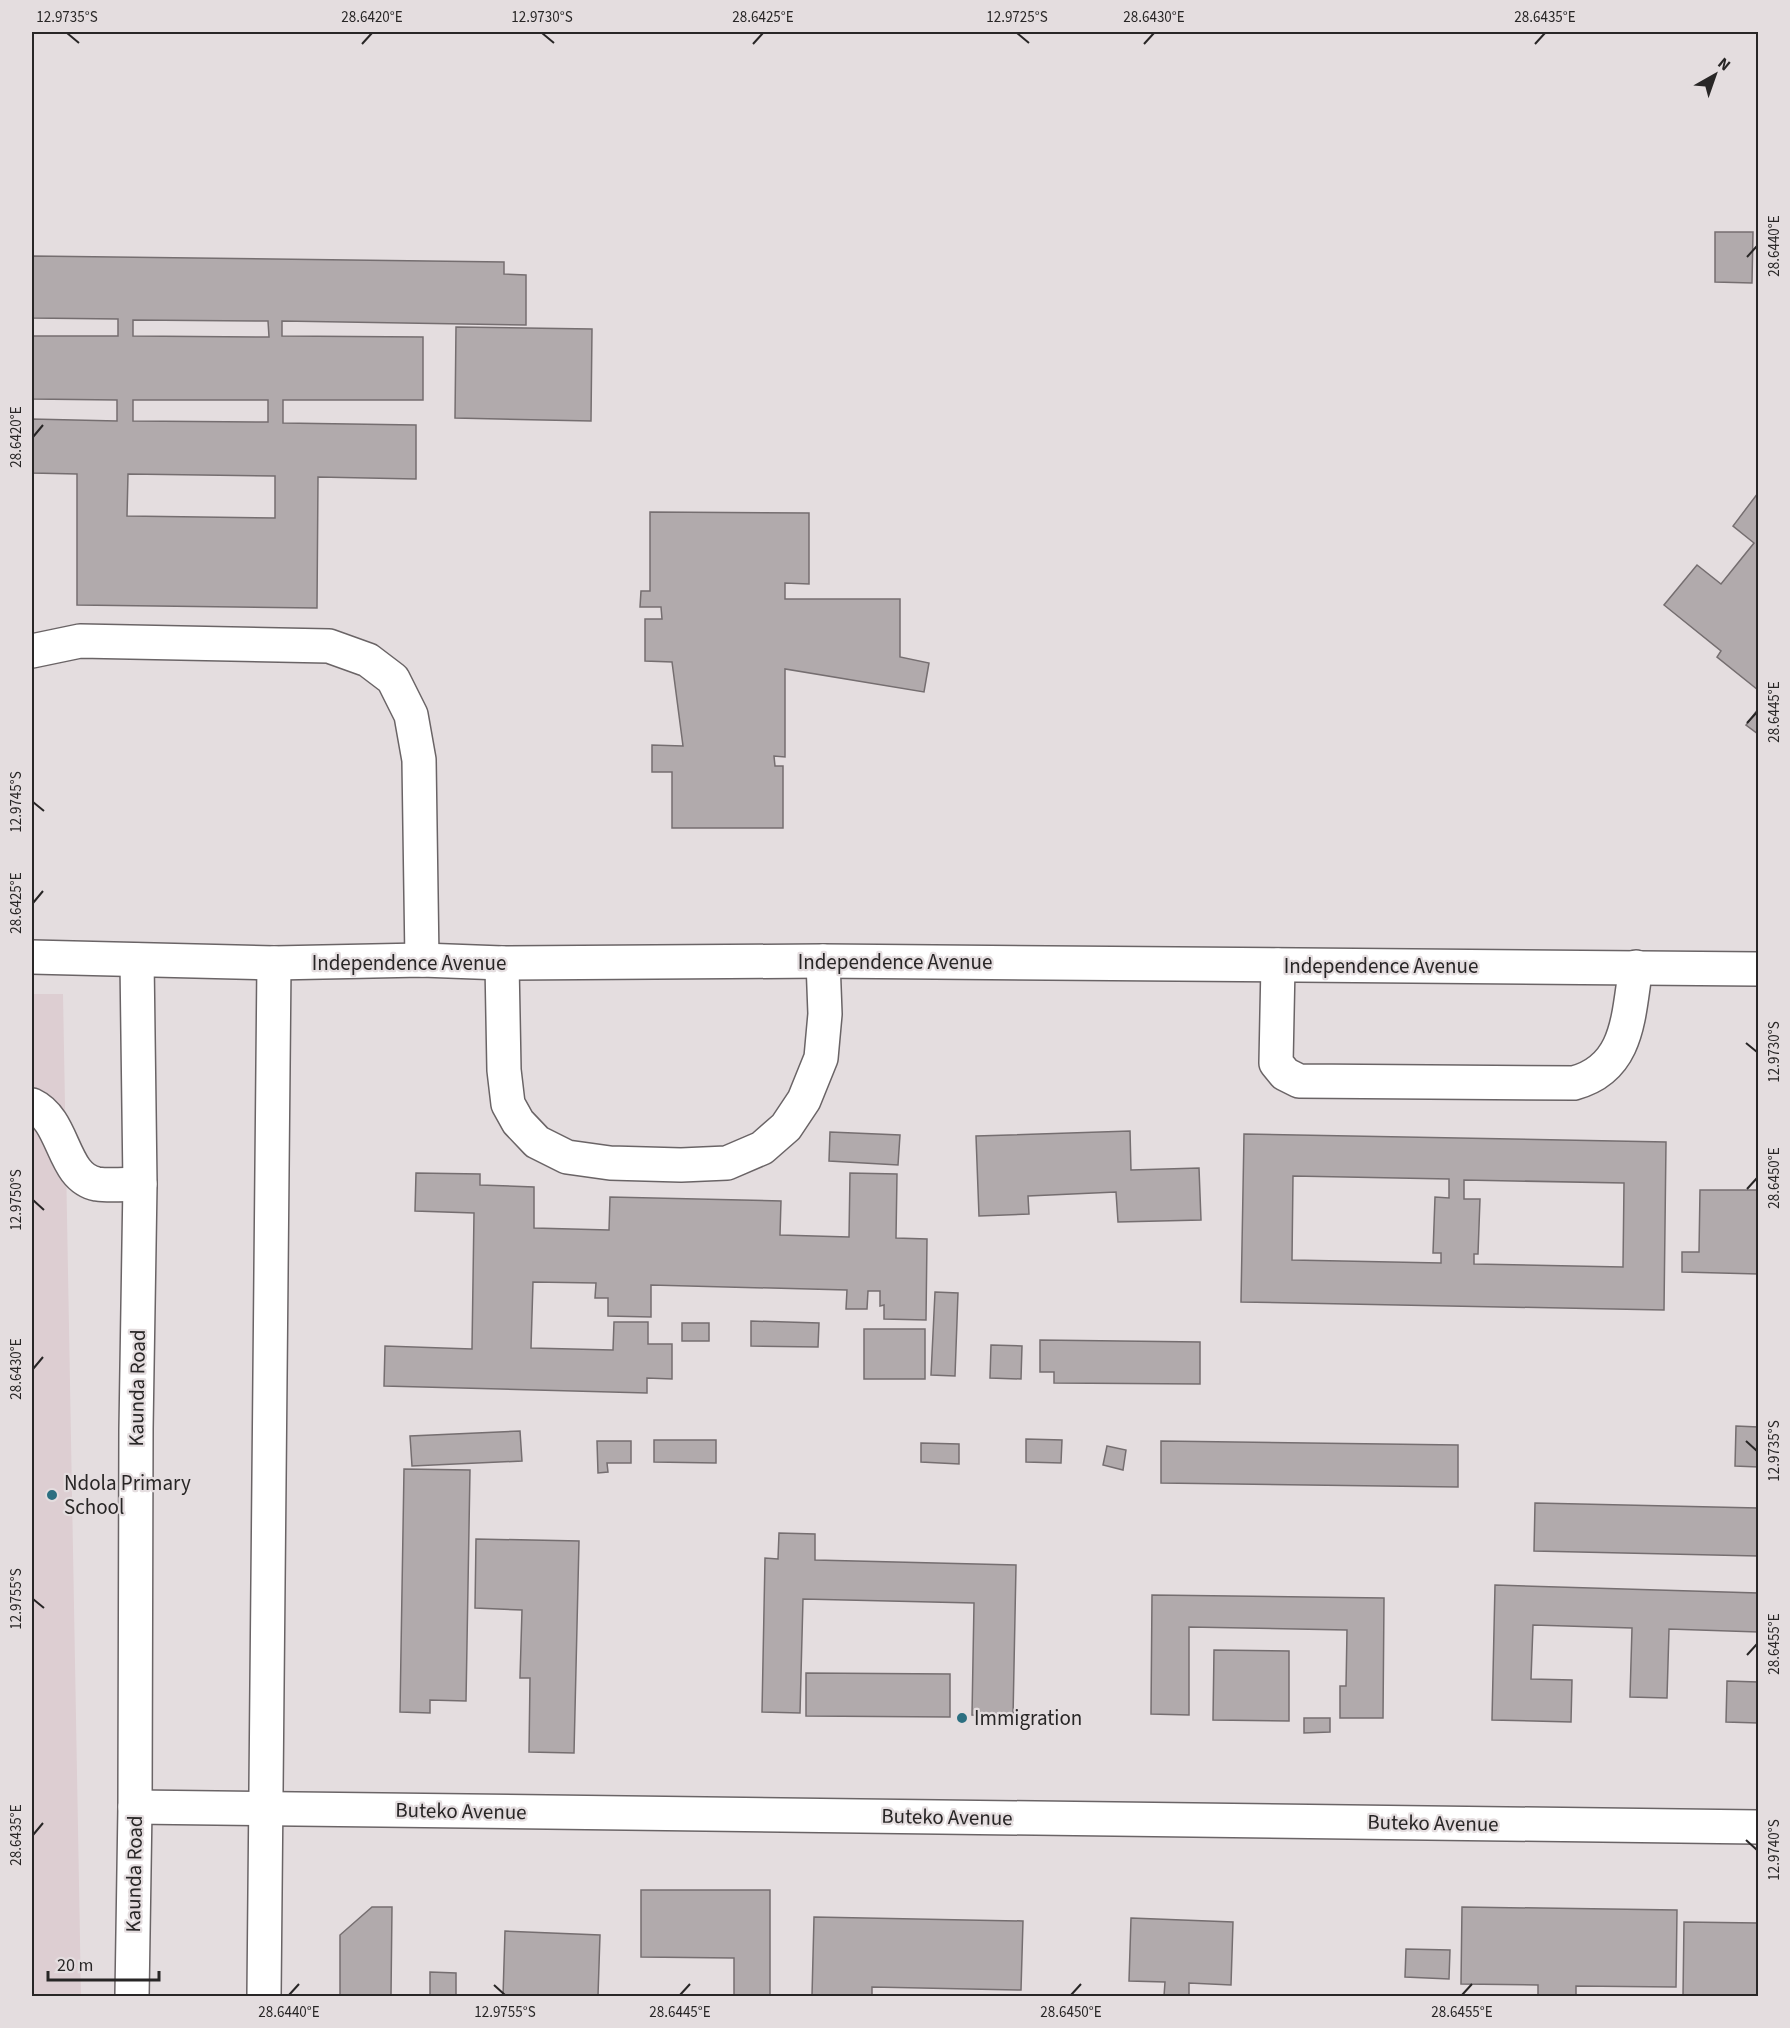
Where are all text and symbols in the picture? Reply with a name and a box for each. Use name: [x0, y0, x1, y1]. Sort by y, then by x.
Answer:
text: 12.9735°S: [36, 7, 98, 28]
text: 28.6420°E: [341, 7, 403, 28]
text: 12.9730°S: [511, 7, 573, 28]
text: 28.6425°E: [732, 7, 794, 28]
text: 12.9725°S: [986, 7, 1048, 28]
text: 28.6430°E: [1123, 7, 1185, 28]
text: 28.6435°E: [1514, 7, 1576, 28]
north arrow: [1685, 45, 1745, 105]
text: N: [1713, 52, 1735, 76]
text: 28.6440°E: [1764, 215, 1785, 277]
text: 28.6420°E: [6, 406, 27, 468]
text: 28.6445°E: [1764, 681, 1785, 743]
text: 12.9745°S: [6, 771, 27, 833]
text: 28.6425°E: [6, 872, 27, 934]
street label: Independence Avenue: [798, 947, 992, 977]
street label: Independence Avenue: [312, 948, 506, 978]
street label: Independence Avenue: [1284, 951, 1478, 981]
text: 12.9730°S: [1764, 1021, 1785, 1083]
text: 28.6450°E: [1764, 1147, 1785, 1209]
text: 12.9750°S: [6, 1169, 27, 1231]
street label: Kaunda Road: [121, 1329, 153, 1447]
text: 28.6430°E: [6, 1338, 27, 1400]
text: 12.9735°S: [1764, 1420, 1785, 1482]
place label: Ndola Primary School: [64, 1468, 191, 1522]
marker: Ndola Primary School: [45, 1488, 59, 1502]
text: 12.9755°S: [6, 1568, 27, 1630]
text: 28.6455°E: [1764, 1613, 1785, 1675]
place label: Immigration: [974, 1703, 1082, 1733]
marker: Immigration: [955, 1711, 969, 1725]
street label: Buteko Avenue: [395, 1795, 527, 1827]
street label: Buteko Avenue: [881, 1801, 1013, 1833]
text: 28.6435°E: [6, 1804, 27, 1866]
street label: Buteko Avenue: [1367, 1807, 1499, 1839]
street label: Kaunda Road: [118, 1815, 150, 1933]
text: 12.9740°S: [1764, 1819, 1785, 1881]
scale bar: [48, 1944, 159, 1982]
text: 20 m: [57, 1953, 93, 1978]
text: 28.6440°E: [258, 2002, 320, 2023]
text: 12.9755°S: [474, 2002, 536, 2023]
text: 28.6445°E: [649, 2002, 711, 2023]
text: 28.6450°E: [1040, 2002, 1102, 2023]
text: 28.6455°E: [1431, 2002, 1493, 2023]

